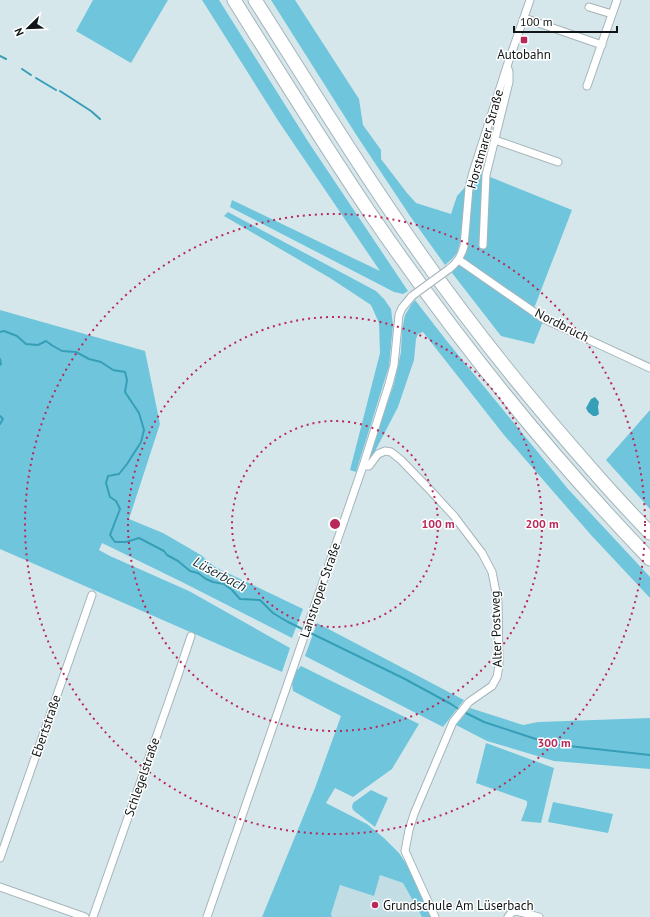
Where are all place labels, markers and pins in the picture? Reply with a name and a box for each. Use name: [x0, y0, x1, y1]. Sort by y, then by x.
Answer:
marker: Autobahn: [519, 35, 529, 45]
place label: Autobahn: [497, 46, 551, 63]
centre of rings: [328, 517, 342, 531]
place label: Grundschule Am Lüserbach: [383, 897, 534, 914]
marker: Grundschule Am Lüserbach: [370, 900, 380, 910]

